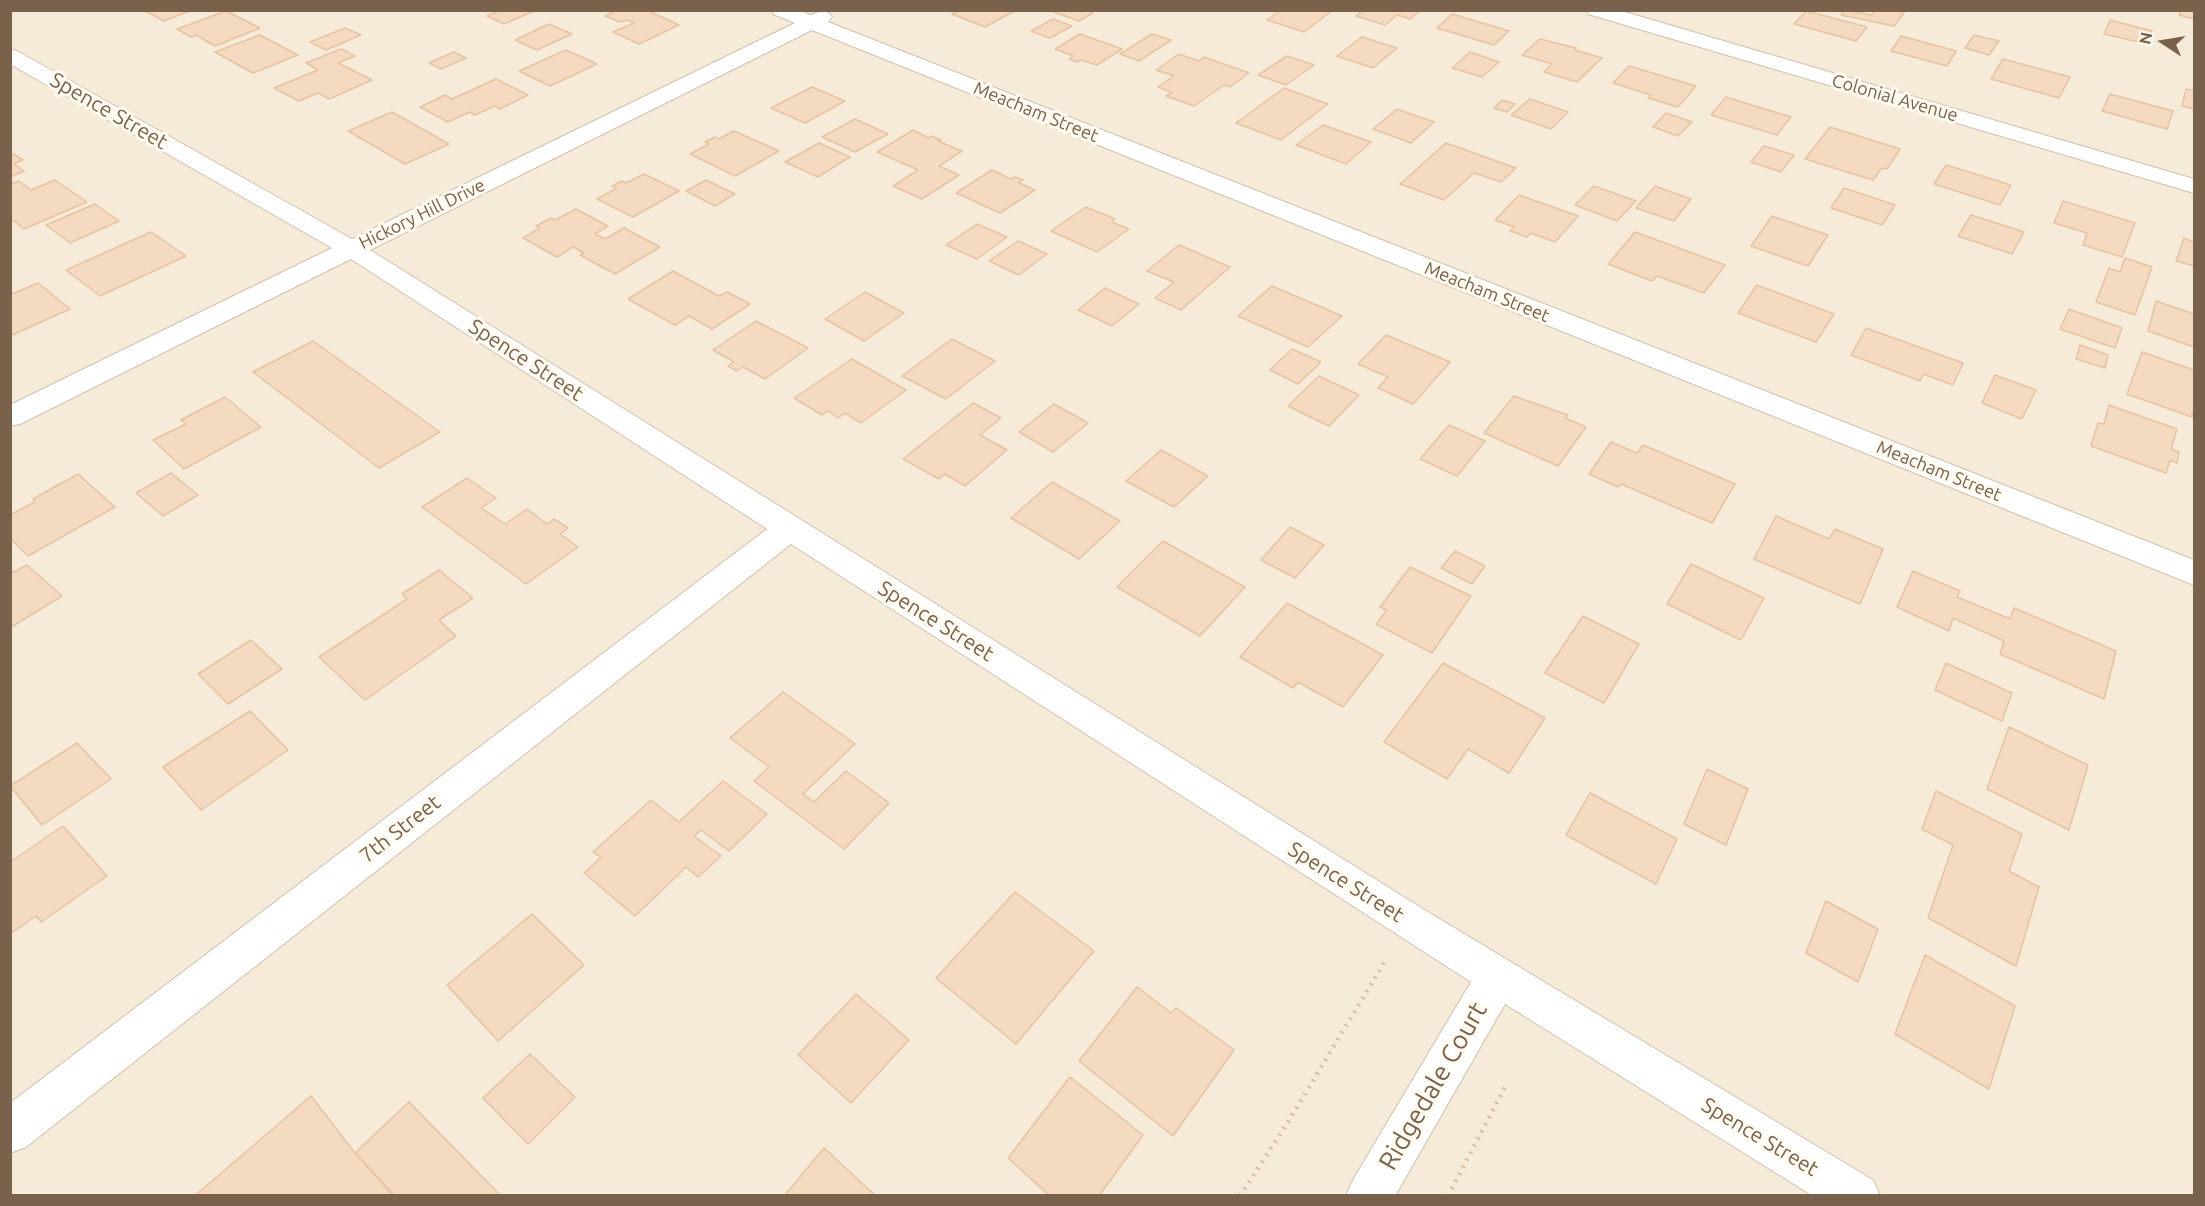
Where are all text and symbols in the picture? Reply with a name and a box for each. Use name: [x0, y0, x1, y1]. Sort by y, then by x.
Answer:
north arrow: [2133, 12, 2193, 72]
text: N: [2135, 31, 2155, 46]
street label: Spence Street: [46, 67, 172, 155]
street label: Colonial Avenue: [1829, 70, 1961, 126]
street label: Meacham Street: [970, 77, 1102, 147]
street label: Hickory Hill Drive: [355, 174, 489, 254]
street label: Meacham Street: [1421, 257, 1553, 327]
street label: Spence Street: [464, 314, 588, 406]
street label: Meacham Street: [1873, 436, 2005, 506]
street label: Spence Street: [874, 575, 998, 667]
street label: 7th Street: [355, 790, 445, 868]
street label: Spence Street: [1284, 836, 1408, 928]
street label: Ridgedale Court: [1372, 996, 1494, 1176]
street label: Spence Street: [1697, 1092, 1823, 1182]

